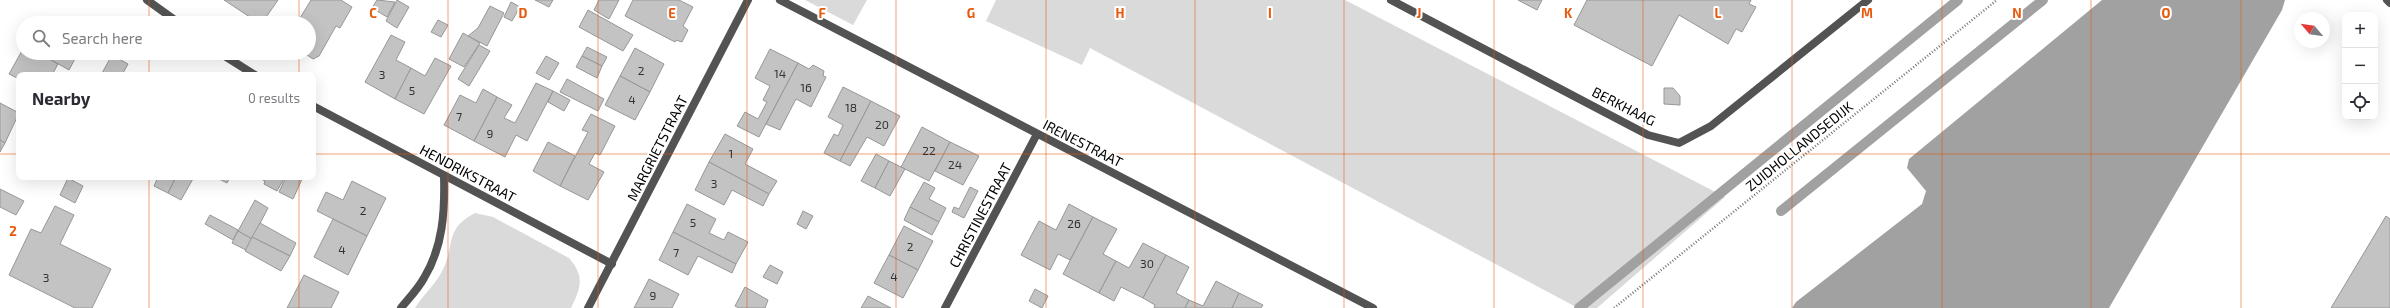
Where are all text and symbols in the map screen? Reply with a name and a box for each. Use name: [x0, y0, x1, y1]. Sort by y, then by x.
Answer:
text: C: [369, 5, 377, 21]
text: D: [519, 5, 528, 21]
text: E: [668, 5, 676, 21]
text: F: [818, 5, 826, 21]
text: G: [967, 5, 975, 21]
text: H: [1116, 5, 1125, 21]
text: I: [1268, 5, 1272, 21]
text: J: [1417, 5, 1421, 21]
text: K: [1564, 5, 1573, 21]
text: L: [1715, 5, 1722, 21]
text: M: [1861, 5, 1873, 21]
text: N: [2012, 5, 2022, 21]
text: O: [2162, 5, 2171, 21]
north arrow: [2294, 12, 2330, 48]
map controls: [2342, 12, 2378, 120]
button: +: [2342, 12, 2378, 48]
search box: [16, 16, 316, 60]
icon: search: [30, 27, 52, 49]
text: Search here: [62, 29, 143, 47]
button: −: [2342, 48, 2378, 84]
house number: 2: [638, 63, 645, 77]
house number: 14: [774, 66, 786, 80]
house number: 3: [379, 67, 385, 81]
house number: 16: [800, 80, 812, 94]
house number: 5: [409, 83, 415, 97]
street label: BERKHAAG: [1589, 83, 1659, 129]
button: locate: [2342, 84, 2378, 120]
text: Nearby: [32, 88, 90, 108]
text: 0 results: [248, 90, 300, 106]
street label: MARGRIETSTRAAT: [623, 92, 691, 204]
house number: 4: [628, 92, 636, 106]
street label: ZUIDHOLLANDSEDIJK: [1742, 97, 1857, 194]
house number: 18: [845, 100, 857, 114]
house number: 7: [456, 109, 462, 123]
street label: IRENESTRAAT: [1040, 116, 1126, 170]
house number: 20: [875, 117, 889, 131]
house number: 9: [487, 126, 494, 140]
street label: HENDRIKSTRAAT: [417, 141, 519, 205]
house number: 22: [922, 143, 936, 157]
house number: 1: [729, 146, 733, 160]
house number: 24: [948, 157, 962, 171]
street label: CHRISTINESTRAAT: [945, 160, 1015, 270]
house number: 3: [711, 176, 717, 190]
house number: 2: [360, 203, 367, 217]
house number: 5: [690, 215, 696, 229]
house number: 26: [1067, 216, 1081, 230]
text: 2: [9, 223, 17, 239]
house number: 2: [907, 239, 914, 253]
house number: 4: [338, 242, 346, 256]
house number: 7: [673, 245, 679, 259]
house number: 30: [1140, 256, 1154, 270]
house number: 4: [890, 269, 898, 283]
house number: 3: [43, 270, 49, 284]
house number: 9: [650, 288, 657, 302]

